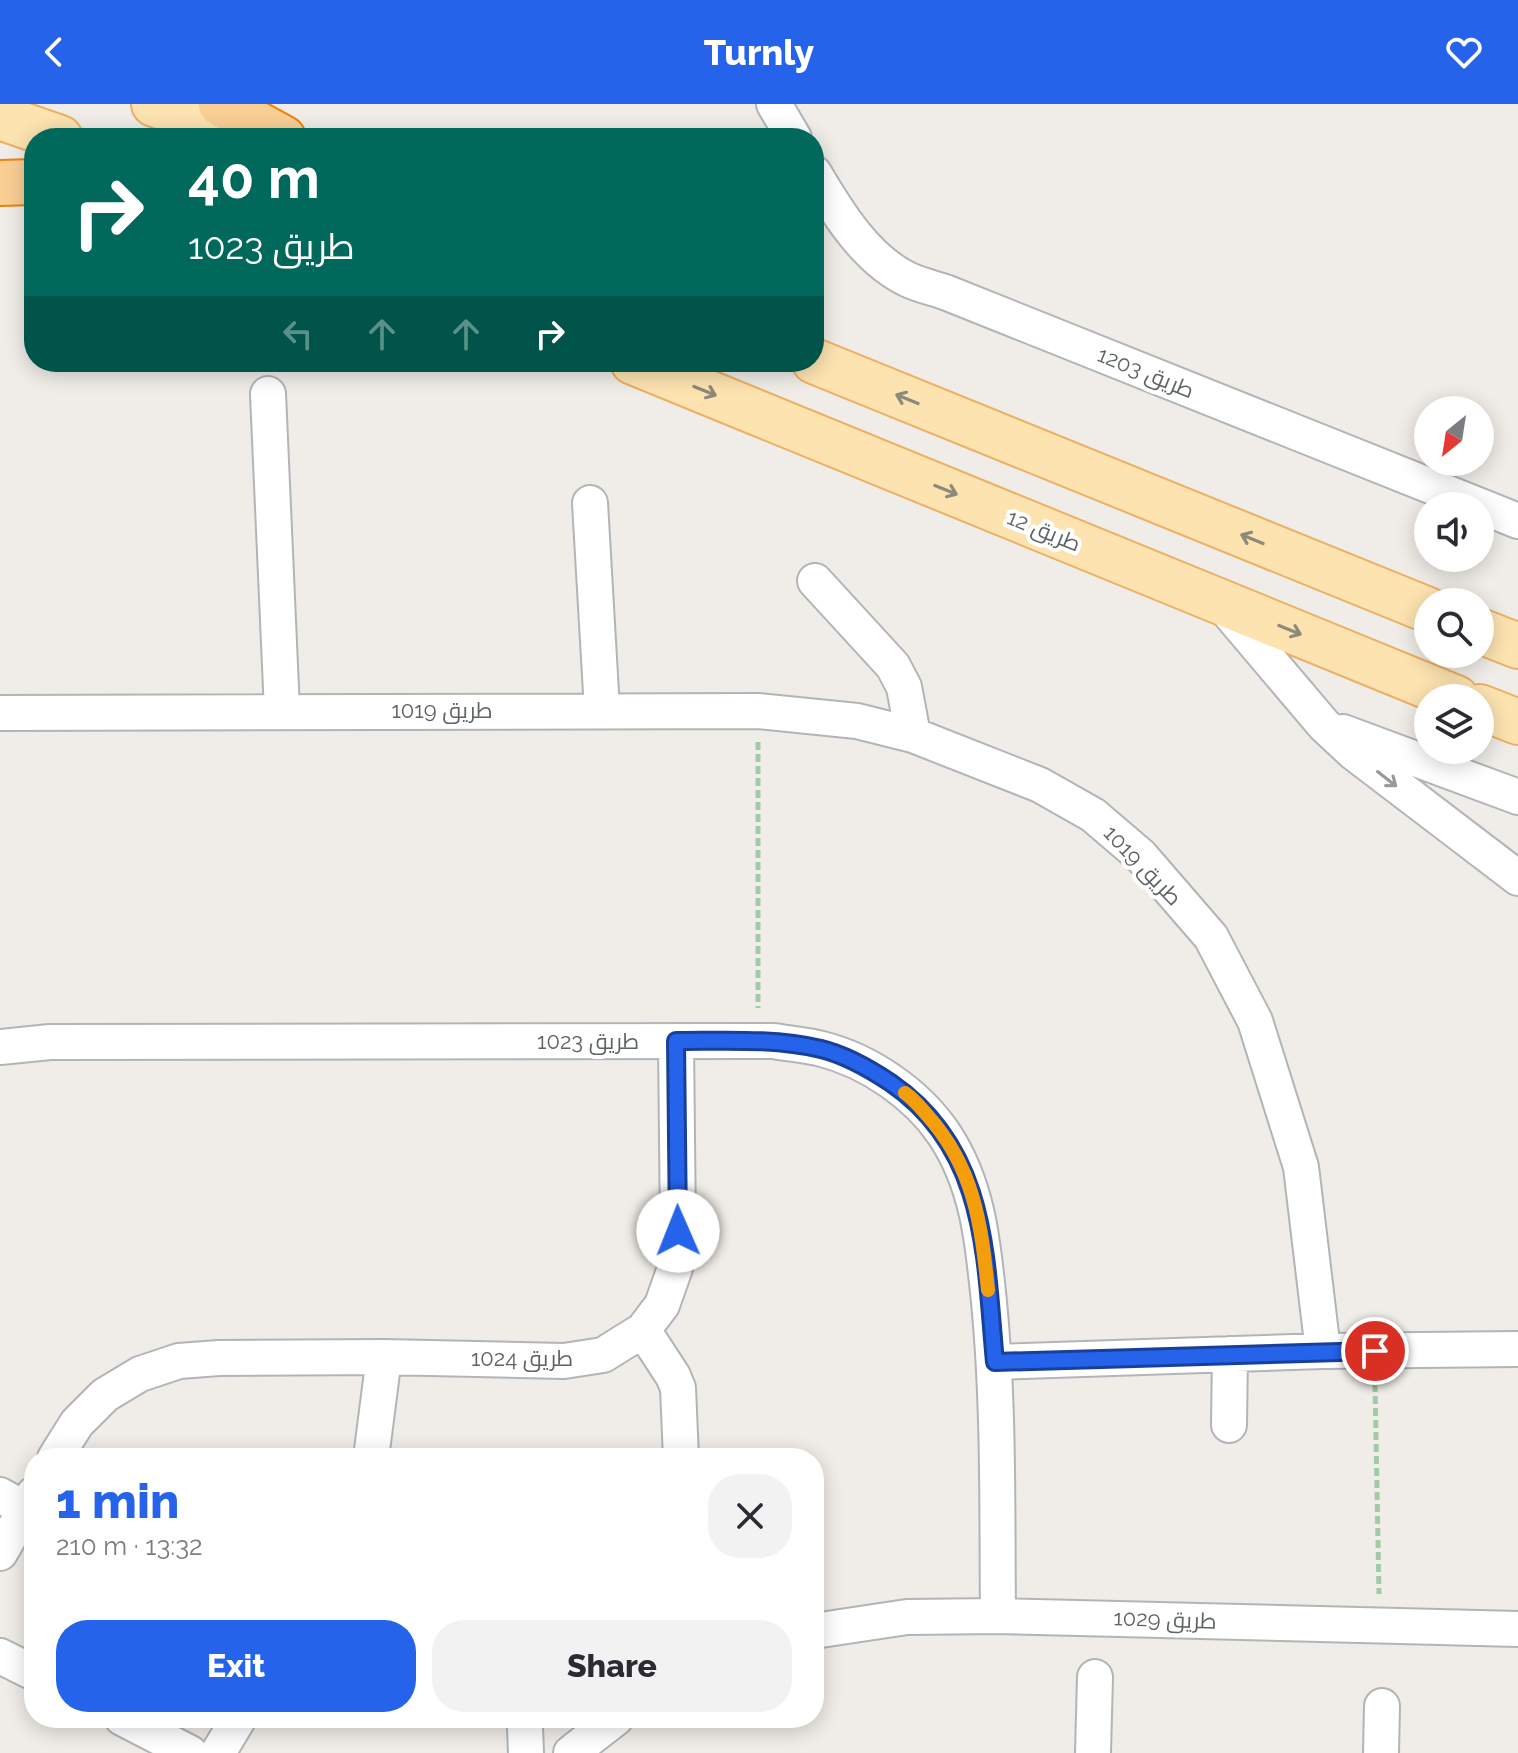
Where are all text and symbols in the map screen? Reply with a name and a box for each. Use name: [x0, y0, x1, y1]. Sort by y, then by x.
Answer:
icon: back: [32, 30, 76, 74]
icon: heart: [1442, 30, 1486, 74]
text: Turnly: [704, 31, 814, 73]
text: 40 m: [188, 145, 320, 211]
icon: right: [56, 160, 160, 264]
text: طريق 1023: [188, 225, 355, 267]
icon: left: [276, 312, 320, 356]
icon: ahead: [360, 312, 404, 356]
icon: ahead: [444, 312, 488, 356]
icon: right: [528, 312, 572, 356]
street label: طريق 1203: [1093, 341, 1198, 404]
one-way arrow: [692, 385, 717, 400]
one-way arrow: [895, 391, 920, 405]
north arrow: [1414, 396, 1494, 476]
map controls: [1414, 396, 1494, 764]
one-way arrow: [933, 483, 958, 498]
button: sound: [1414, 492, 1494, 572]
street label: طريق 12: [1003, 504, 1084, 557]
one-way arrow: [1240, 531, 1265, 545]
button: search: [1414, 588, 1494, 668]
one-way arrow: [1277, 624, 1302, 639]
button: layers: [1414, 684, 1494, 764]
street label: طريق 1019: [391, 697, 493, 724]
one-way arrow: [1376, 771, 1397, 788]
street label: طريق 1019: [1098, 820, 1187, 911]
street label: طريق 1023: [537, 1028, 639, 1055]
position arrow: [636, 1189, 720, 1273]
pin: [1341, 1317, 1409, 1385]
icon: arrive: [1353, 1329, 1397, 1373]
street label: طريق 1024: [471, 1345, 573, 1372]
text: 1 min: [56, 1473, 179, 1529]
button: close: [708, 1474, 792, 1558]
text: 210 m · 13:32: [56, 1531, 203, 1561]
street label: طريق 1029: [1113, 1604, 1217, 1635]
button: Exit: [56, 1620, 416, 1712]
button: Share: [432, 1620, 792, 1712]

